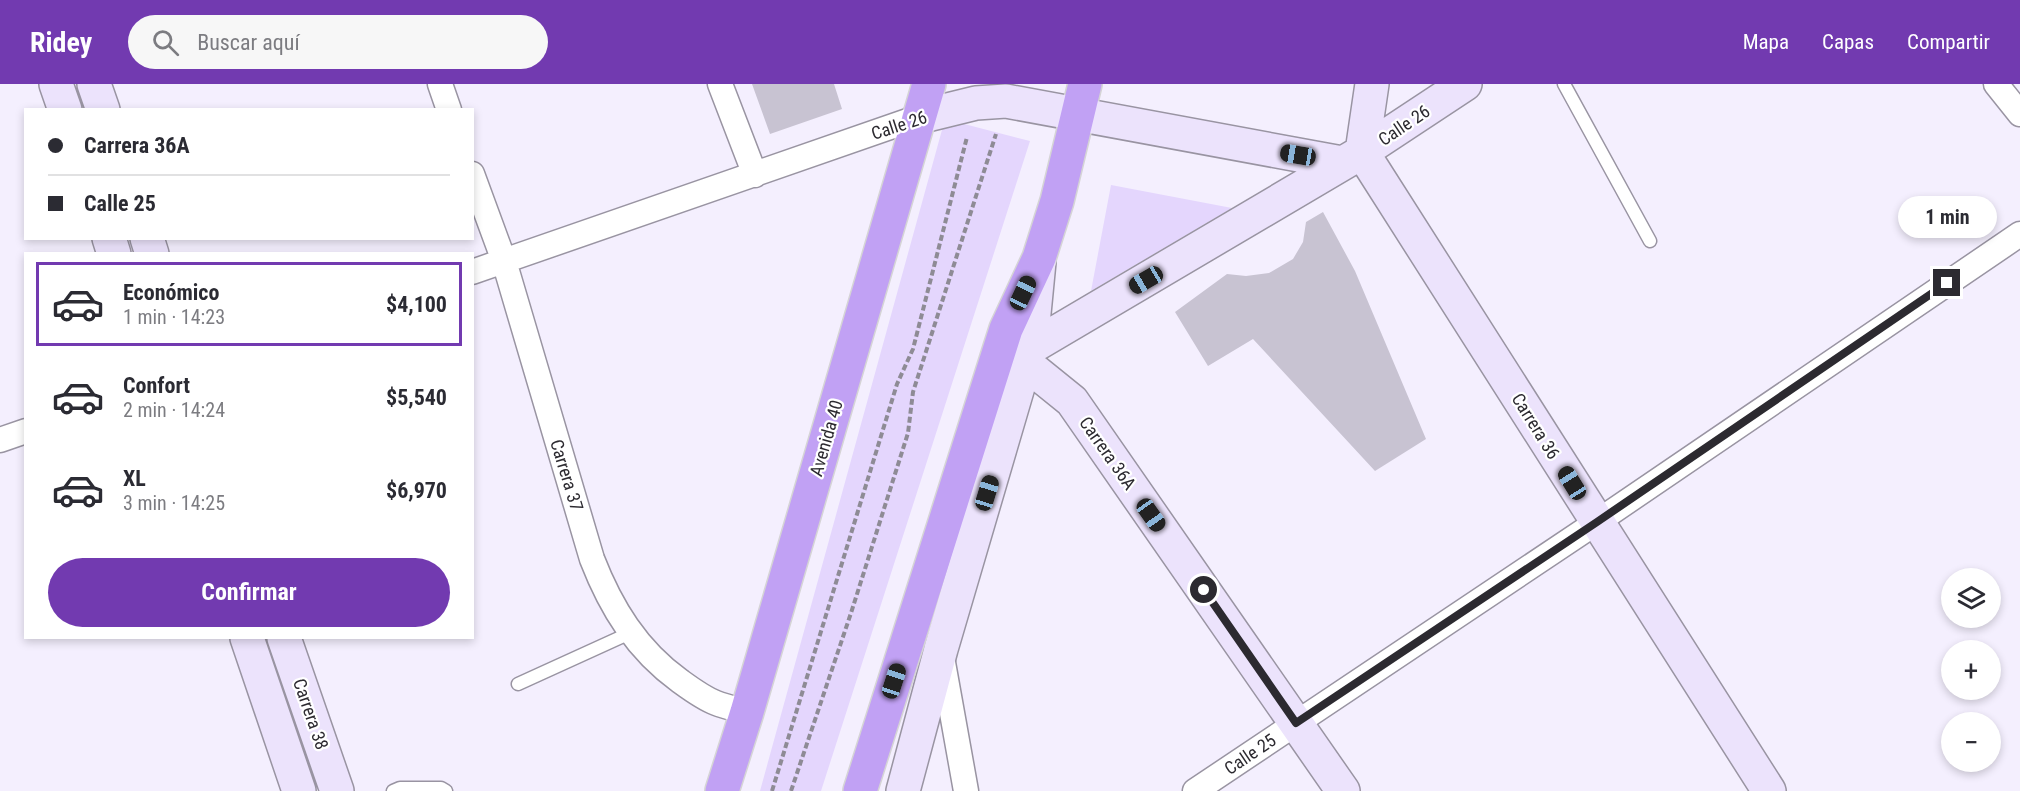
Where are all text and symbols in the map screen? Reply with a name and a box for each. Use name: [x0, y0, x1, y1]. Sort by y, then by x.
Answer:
search box: [128, 15, 548, 69]
text: Ridey: [30, 26, 92, 59]
icon: search: [149, 26, 182, 59]
text: Buscar aquí: [197, 30, 300, 55]
text: Mapa: [1743, 30, 1789, 54]
text: Capas: [1822, 30, 1874, 54]
text: Compartir: [1907, 30, 1990, 54]
street label: Calle 26: [1374, 100, 1434, 150]
street label: Calle 26: [868, 106, 930, 144]
text: Carrera 36A: [84, 133, 190, 158]
car: [1279, 143, 1317, 167]
text: Calle 25: [84, 191, 156, 216]
callout: 1 min: [1898, 196, 1996, 238]
text: 1 min: [1925, 205, 1970, 229]
car: [1126, 263, 1166, 297]
route end: [1933, 269, 1960, 296]
car: [1007, 273, 1039, 313]
icon: car: [51, 277, 105, 331]
text: Económico: [123, 280, 219, 305]
text: $4,100: [386, 292, 447, 317]
text: 1 min · 14:23: [123, 305, 225, 329]
icon: car: [51, 370, 105, 424]
text: Confort: [123, 373, 190, 398]
text: $5,540: [386, 385, 447, 410]
street label: Carrera 36: [1508, 389, 1564, 463]
street label: Avenida 40: [805, 397, 847, 479]
text: 2 min · 14:24: [123, 398, 225, 422]
street label: Carrera 36A: [1075, 413, 1141, 494]
street label: Carrera 37: [546, 437, 588, 513]
icon: car: [51, 463, 105, 517]
car: [1555, 463, 1589, 503]
text: XL: [123, 466, 146, 491]
car: [973, 473, 1001, 513]
text: $6,970: [386, 478, 447, 503]
text: 3 min · 14:25: [123, 491, 225, 515]
car: [1133, 495, 1169, 535]
button: Confirmar: [48, 558, 450, 627]
map controls: [1941, 568, 2001, 772]
button: layers: [1941, 568, 2001, 628]
route start: [1190, 576, 1217, 603]
button: +: [1941, 640, 2001, 700]
car: [880, 661, 908, 701]
street label: Carrera 38: [289, 676, 333, 752]
button: −: [1941, 712, 2001, 772]
street label: Calle 25: [1220, 729, 1280, 779]

